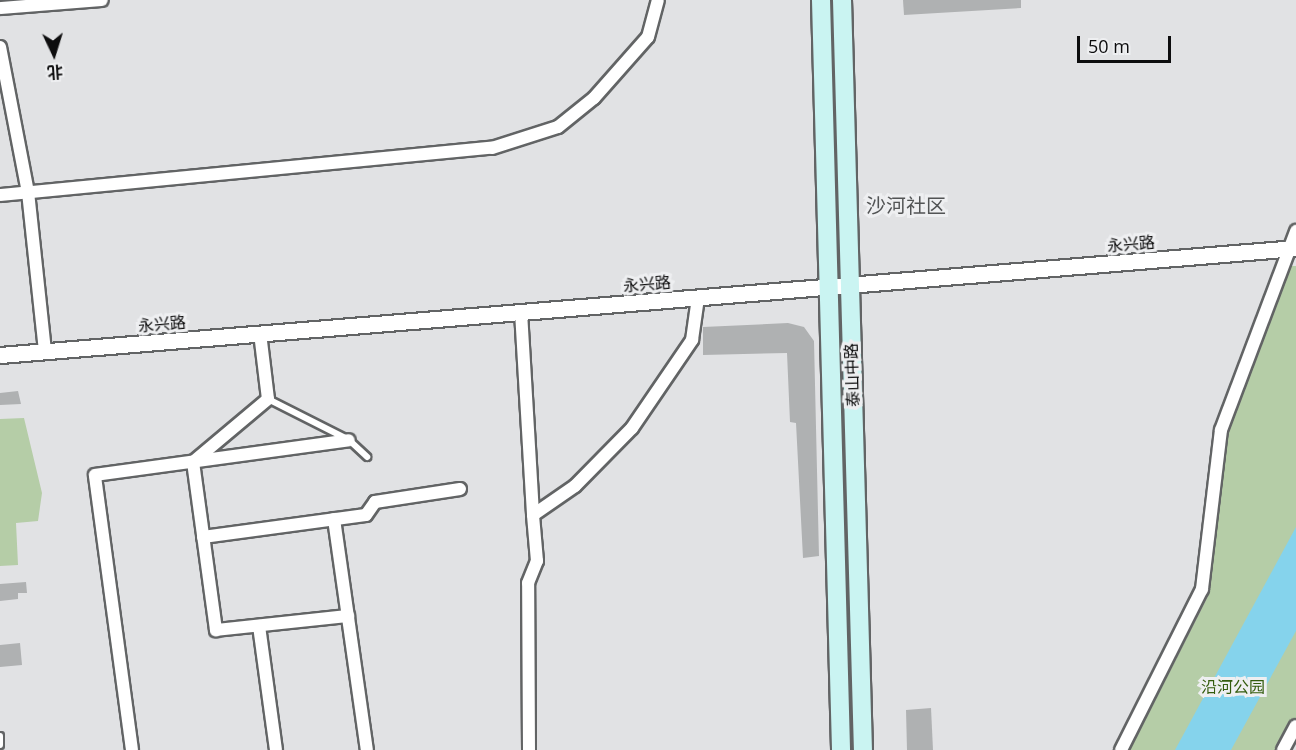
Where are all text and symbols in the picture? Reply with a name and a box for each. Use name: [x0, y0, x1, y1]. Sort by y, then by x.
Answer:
north arrow: [24, 24, 84, 84]
scale bar: [1080, 24, 1174, 62]
text: 50 m: [1088, 34, 1130, 58]
text: 北: [47, 60, 64, 83]
district label: 沙河社区: [866, 193, 946, 217]
street label: 永兴路: [1106, 232, 1156, 256]
street label: 永兴路: [622, 272, 672, 296]
street label: 永兴路: [137, 312, 187, 336]
street label: 泰山中路: [841, 343, 863, 407]
park label: 沿河公园: [1201, 677, 1265, 697]

